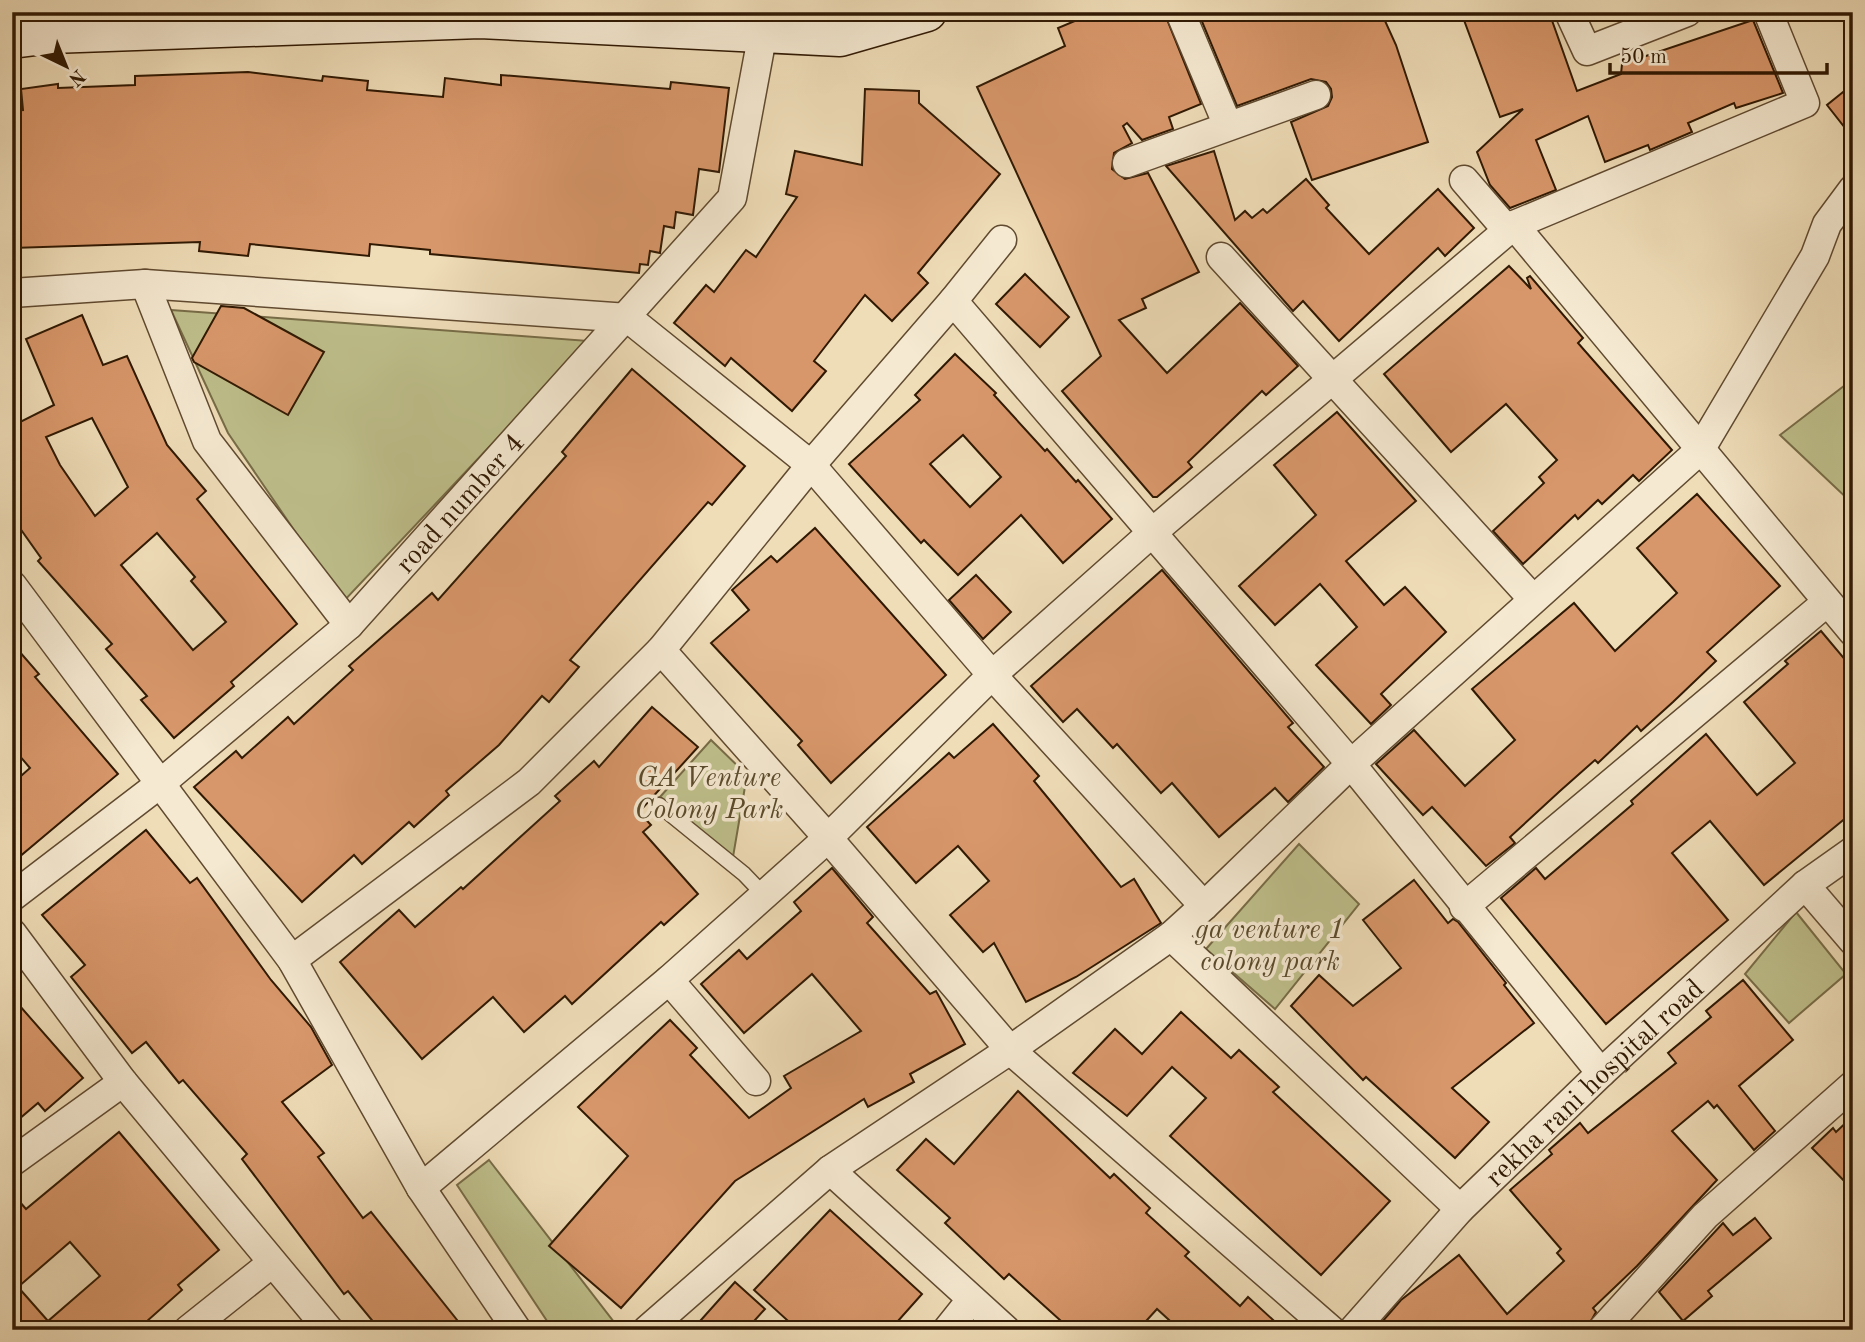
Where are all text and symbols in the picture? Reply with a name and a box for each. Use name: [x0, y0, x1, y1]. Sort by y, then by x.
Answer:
north arrow: [32, 32, 102, 102]
scale bar: [1610, 32, 1826, 76]
text: 50 m: [1620, 47, 1667, 68]
text: N: [64, 65, 88, 89]
street label: road number 4: [392, 429, 531, 579]
park label: GA Venture Colony Park: [635, 765, 783, 825]
park label: ga venture 1 colony park: [1194, 917, 1345, 977]
street label: rekha rani hospital road: [1482, 975, 1710, 1193]

